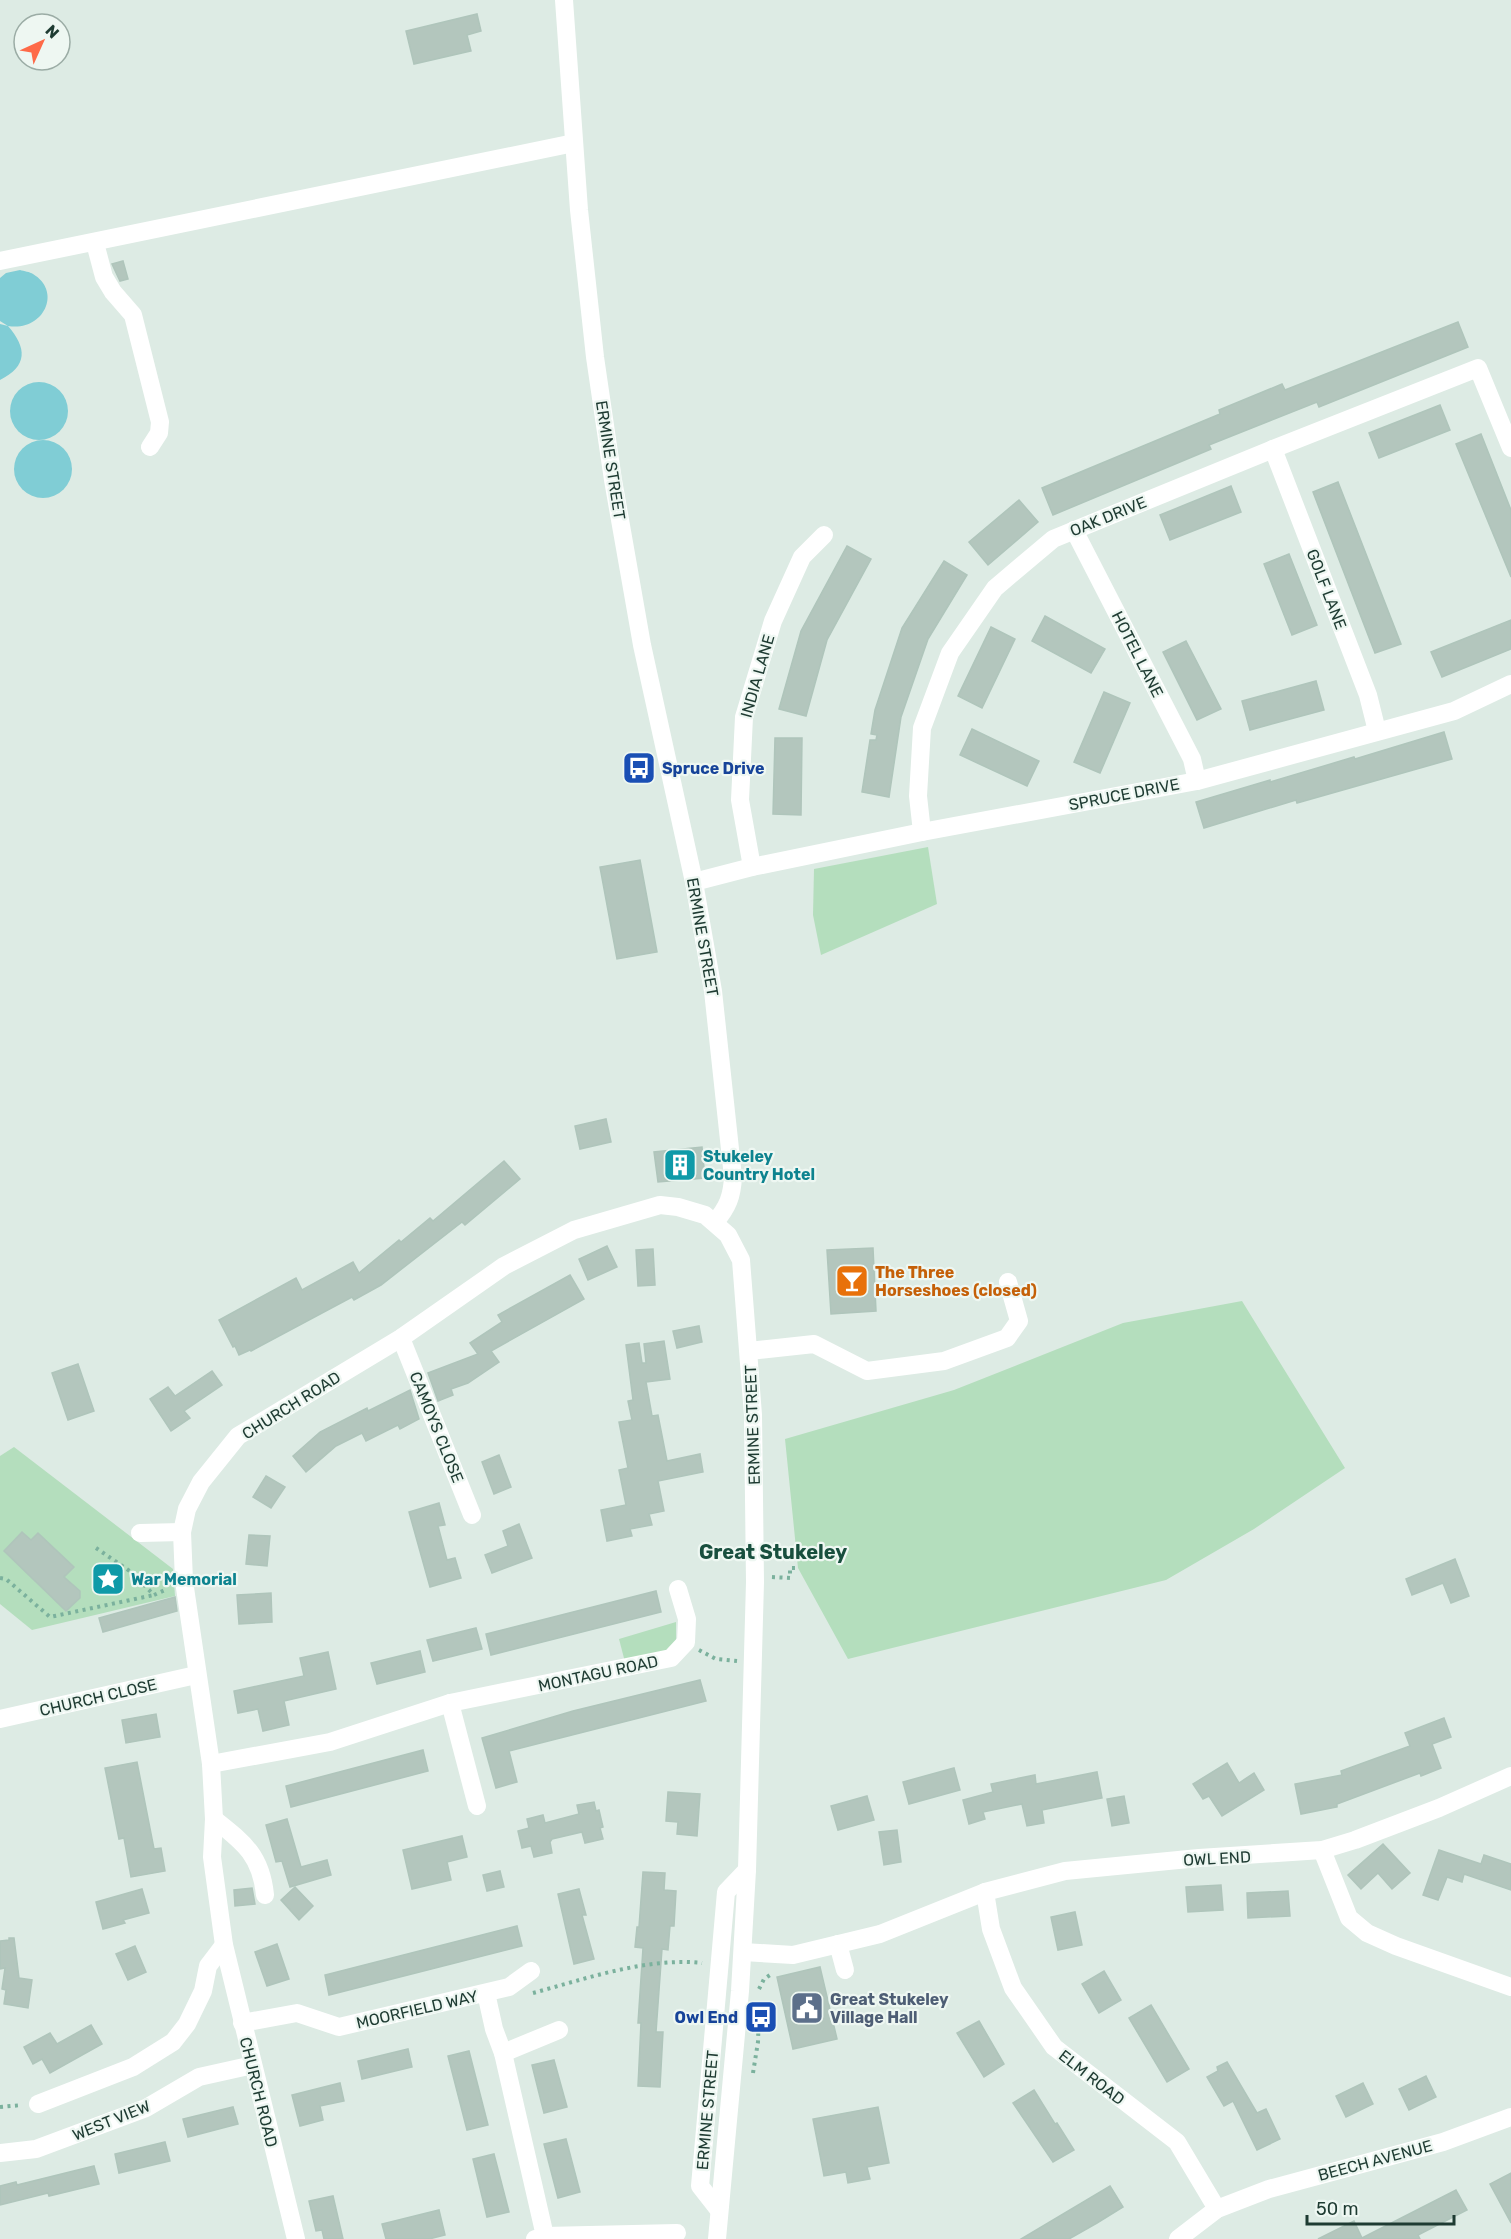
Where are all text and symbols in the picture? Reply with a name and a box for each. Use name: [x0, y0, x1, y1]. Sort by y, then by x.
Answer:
north arrow: [12, 12, 72, 72]
text: N: [41, 21, 63, 43]
street label: ERMINE STREET: [592, 399, 629, 521]
street label: OAK DRIVE: [1067, 493, 1149, 540]
street label: GOLF LANE: [1303, 546, 1351, 632]
street label: HOTEL LANE: [1108, 608, 1167, 700]
street label: INDIA LANE: [737, 632, 778, 720]
bus stop icon: Spruce Drive: [621, 750, 657, 786]
place label: Spruce Drive: [662, 759, 765, 778]
street label: SPRUCE DRIVE: [1067, 774, 1181, 815]
street label: ERMINE STREET: [683, 876, 722, 998]
building icon: Stukeley Country Hotel: [662, 1147, 698, 1183]
place label: Stukeley Country Hotel: [703, 1147, 815, 1184]
bar icon: The Three Horseshoes (closed): [834, 1263, 870, 1299]
place label: The Three Horseshoes (closed): [875, 1263, 1037, 1300]
street label: ERMINE STREET: [741, 1365, 764, 1485]
street label: CHURCH ROAD: [238, 1368, 344, 1443]
street label: CAMOYS CLOSE: [406, 1369, 467, 1486]
district label: Great Stukeley: [699, 1540, 847, 1564]
place icon: War Memorial: [90, 1561, 126, 1597]
place label: War Memorial: [131, 1570, 237, 1589]
street label: MONTAGU ROAD: [536, 1652, 660, 1695]
street label: CHURCH CLOSE: [38, 1675, 159, 1720]
street label: OWL END: [1183, 1847, 1251, 1870]
street label: MOORFIELD WAY: [354, 1986, 480, 2033]
public building icon: Great Stukeley Village Hall: [789, 1990, 825, 2026]
place label: Great Stukeley Village Hall: [830, 1990, 949, 2027]
bus stop icon: Owl End: [743, 1999, 779, 2035]
place label: Owl End: [675, 2008, 738, 2027]
street label: CHURCH ROAD: [236, 2035, 281, 2149]
street label: ELM ROAD: [1055, 2046, 1128, 2109]
street label: ERMINE STREET: [693, 2049, 722, 2171]
street label: WEST VIEW: [70, 2096, 153, 2145]
street label: BEECH AVENUE: [1316, 2136, 1434, 2185]
scale bar: [1307, 2188, 1454, 2226]
text: 50 m: [1316, 2198, 1359, 2220]

